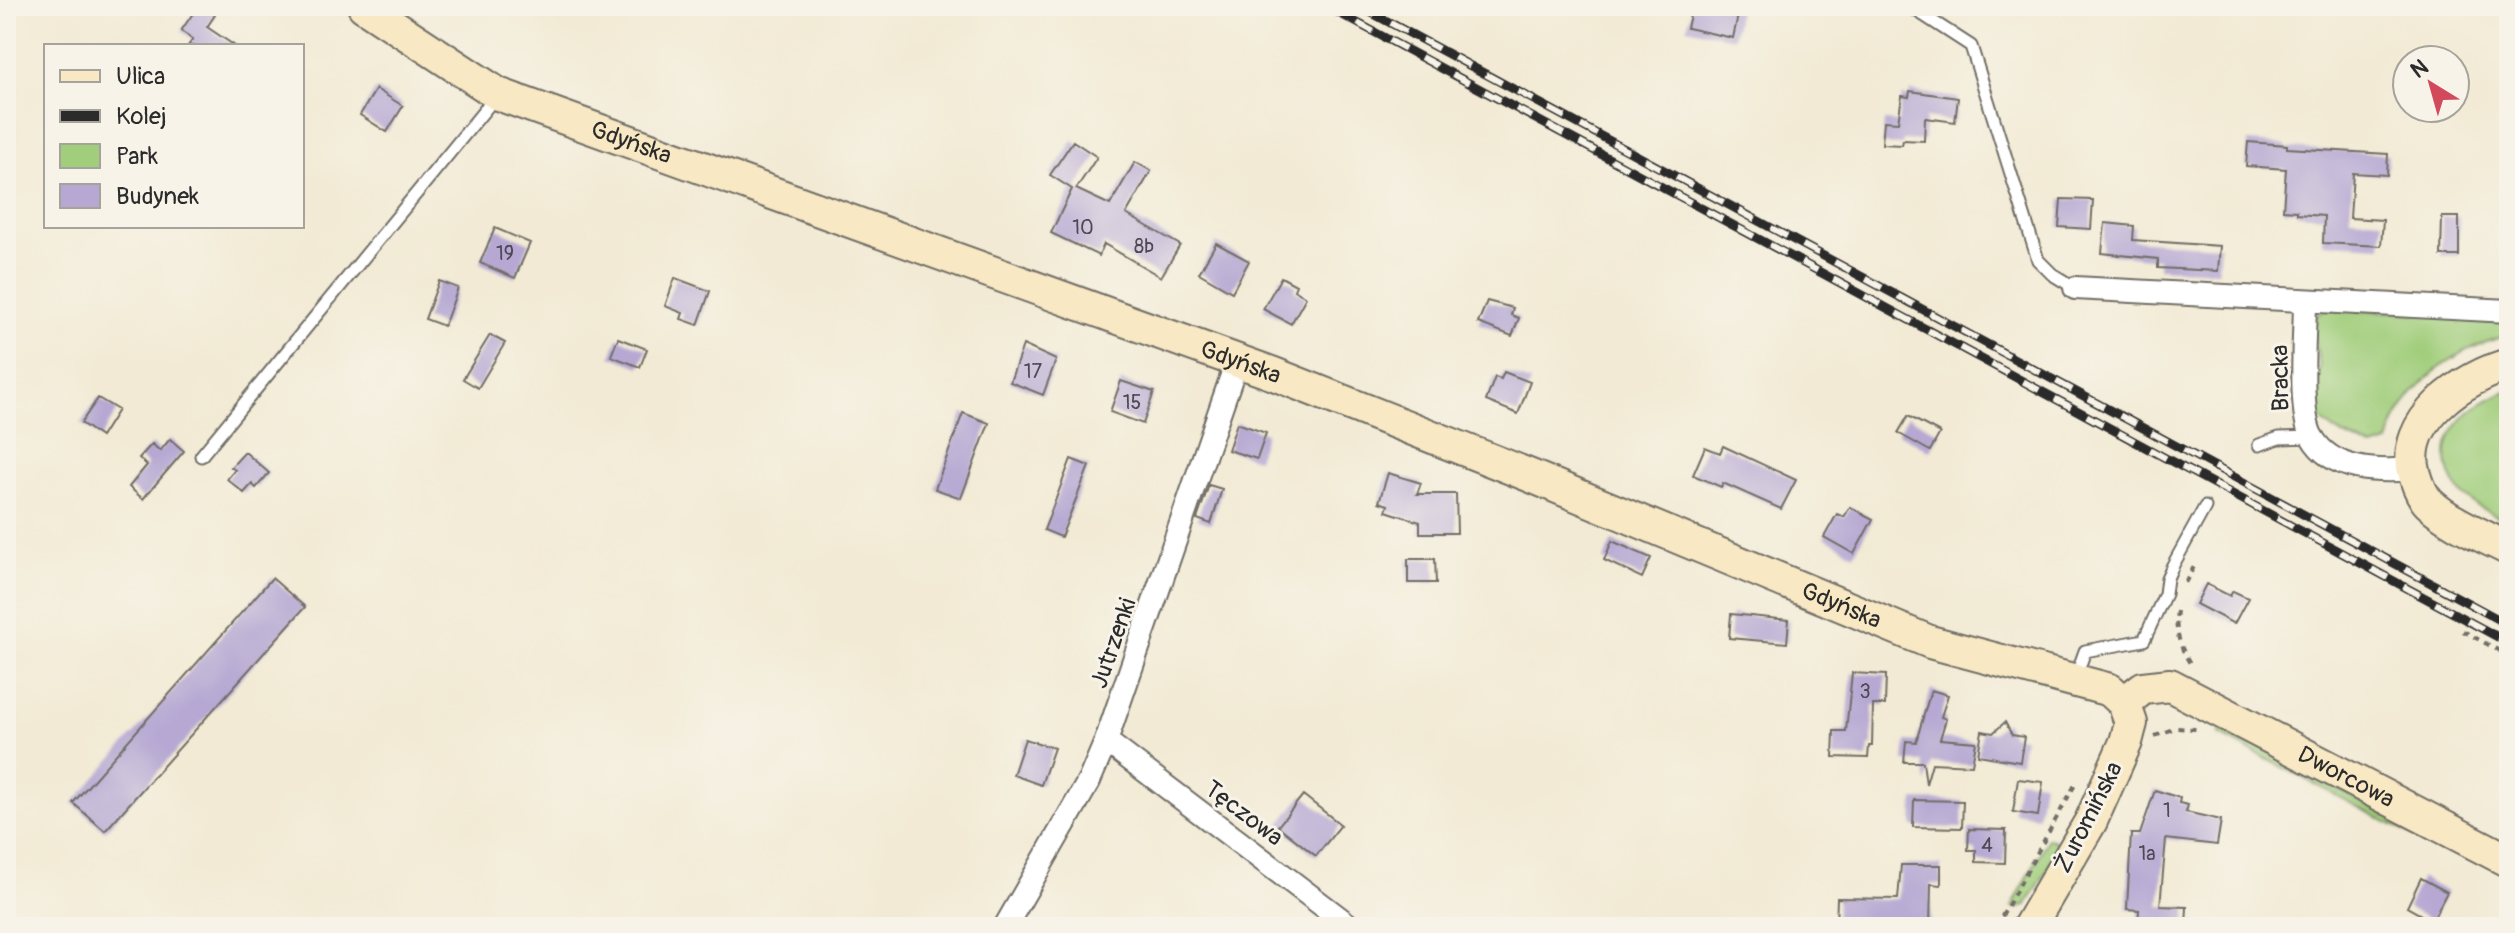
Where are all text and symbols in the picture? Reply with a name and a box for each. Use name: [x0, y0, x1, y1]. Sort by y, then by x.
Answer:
legend: [44, 44, 304, 228]
north arrow: [2391, 44, 2471, 124]
text: N: [2405, 53, 2434, 84]
text: Ulica: [116, 62, 165, 91]
text: Kolej: [116, 102, 166, 131]
street label: Gdyńska: [587, 115, 675, 170]
text: Park: [116, 142, 158, 171]
text: Budynek: [116, 182, 199, 211]
house number: 10: [1072, 215, 1094, 240]
house number: 8b: [1134, 234, 1154, 259]
house number: 19: [496, 241, 514, 266]
street label: Gdyńska: [1196, 335, 1285, 390]
street label: Bracka: [2265, 344, 2296, 412]
house number: 17: [1024, 359, 1043, 384]
house number: 15: [1123, 390, 1141, 415]
street label: Gdyńska: [1797, 576, 1885, 635]
street label: Jutrzenki: [1085, 594, 1142, 692]
house number: 3: [1859, 679, 1871, 704]
street label: Dworcowa: [2293, 740, 2399, 814]
street label: Żuromińska: [2048, 757, 2129, 878]
street label: Tęczowa: [1199, 774, 1289, 852]
house number: 1: [2163, 798, 2171, 823]
house number: 4: [1981, 833, 1993, 858]
house number: 1a: [2138, 841, 2156, 866]

